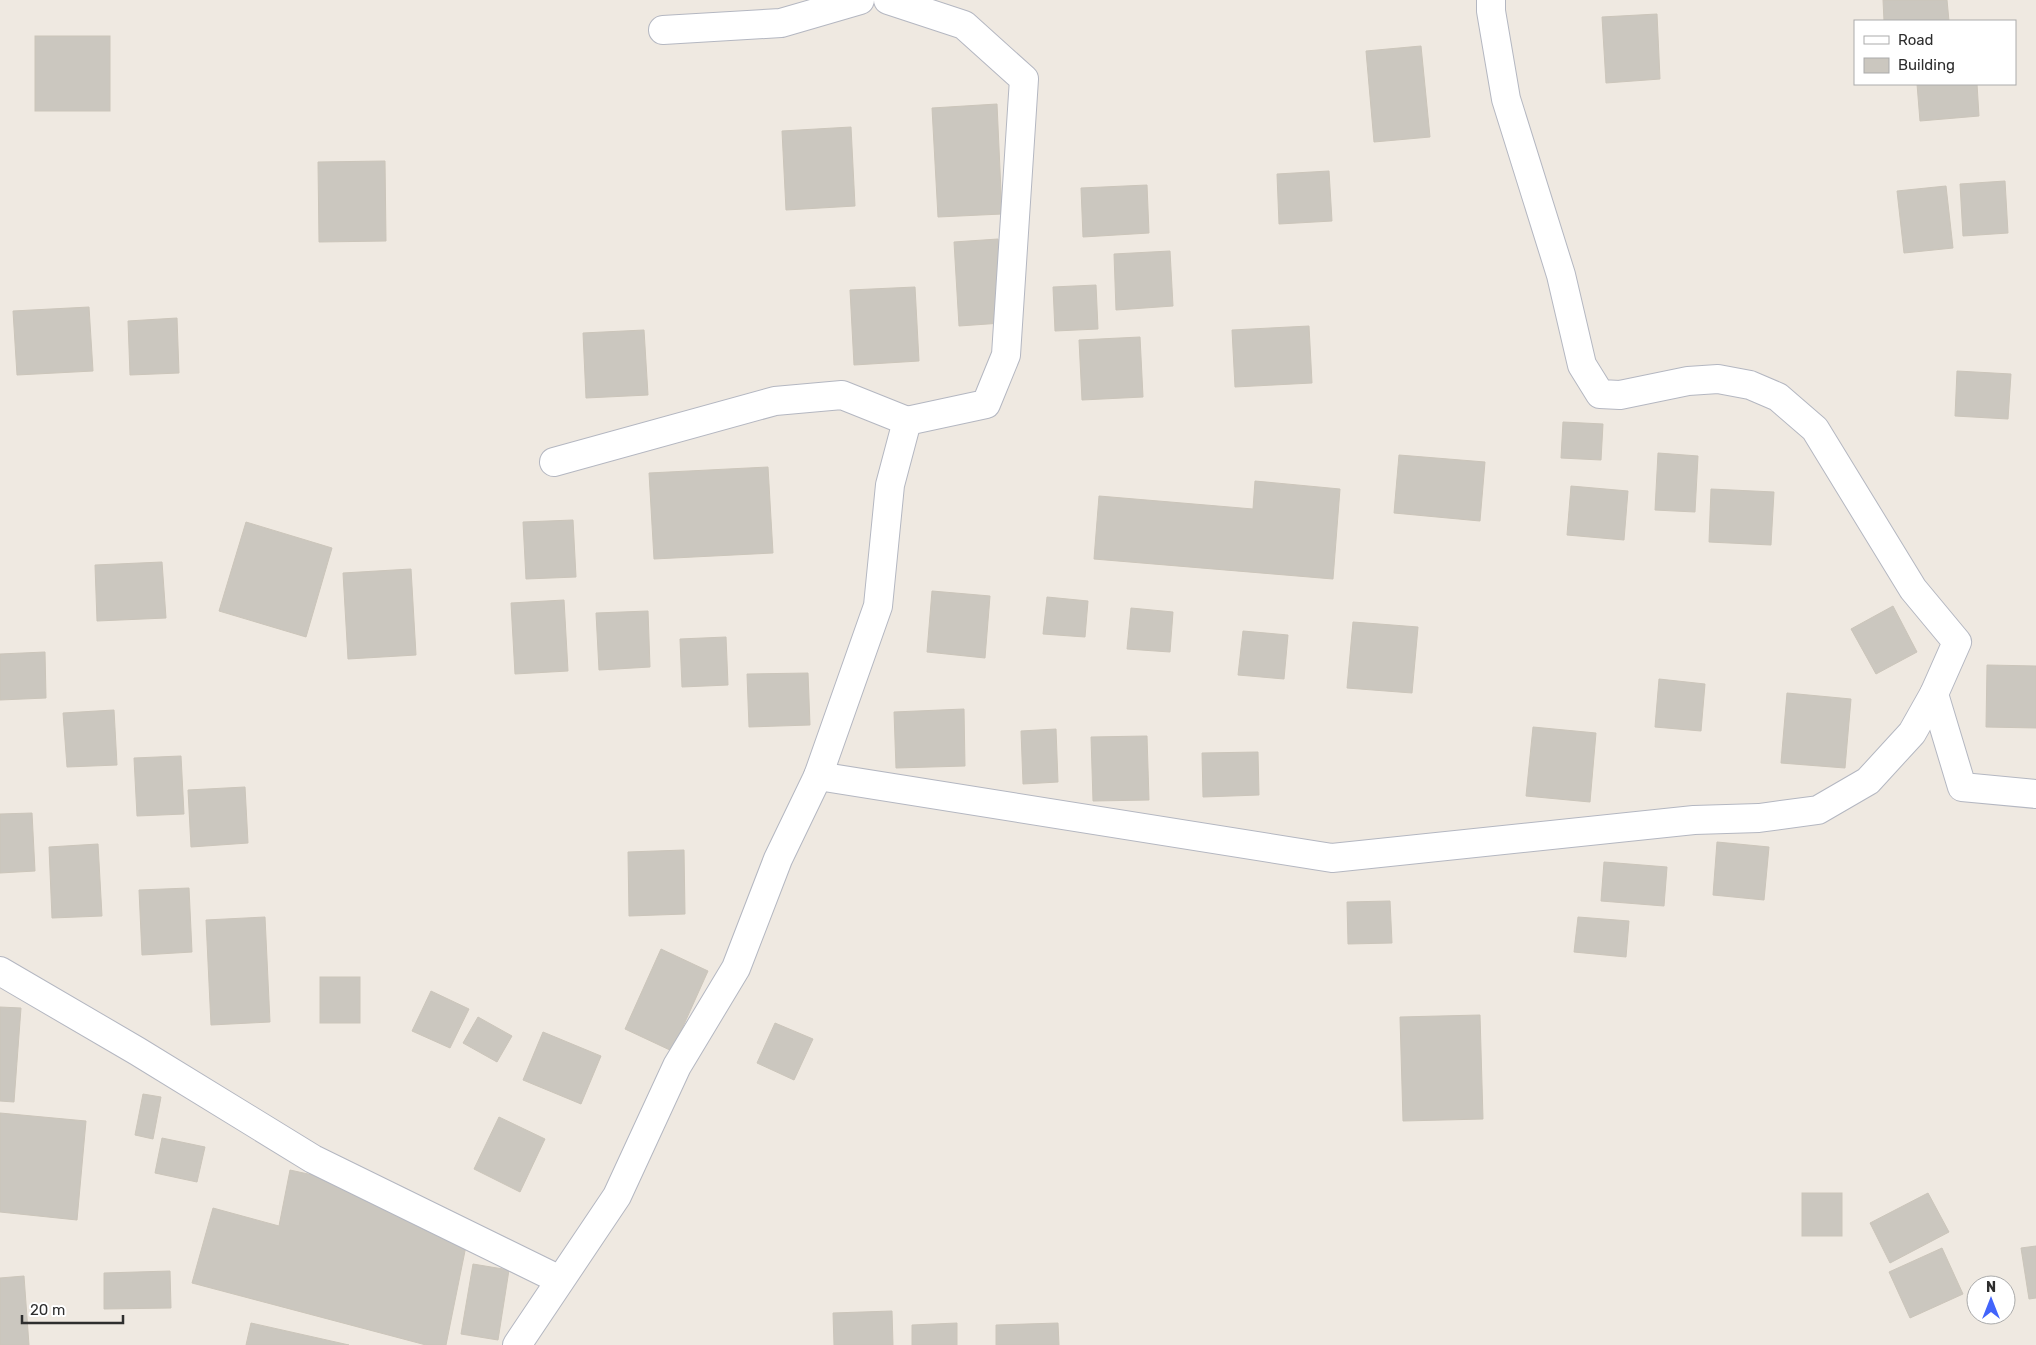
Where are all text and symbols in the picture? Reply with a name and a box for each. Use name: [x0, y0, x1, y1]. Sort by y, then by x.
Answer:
legend: [1854, 20, 2016, 85]
text: Road: [1898, 31, 1934, 49]
text: Building: [1898, 56, 1955, 74]
north arrow: [1966, 1275, 2016, 1325]
text: N: [1986, 1279, 1996, 1296]
scale bar: [22, 1292, 124, 1324]
text: 20 m: [30, 1301, 65, 1319]

